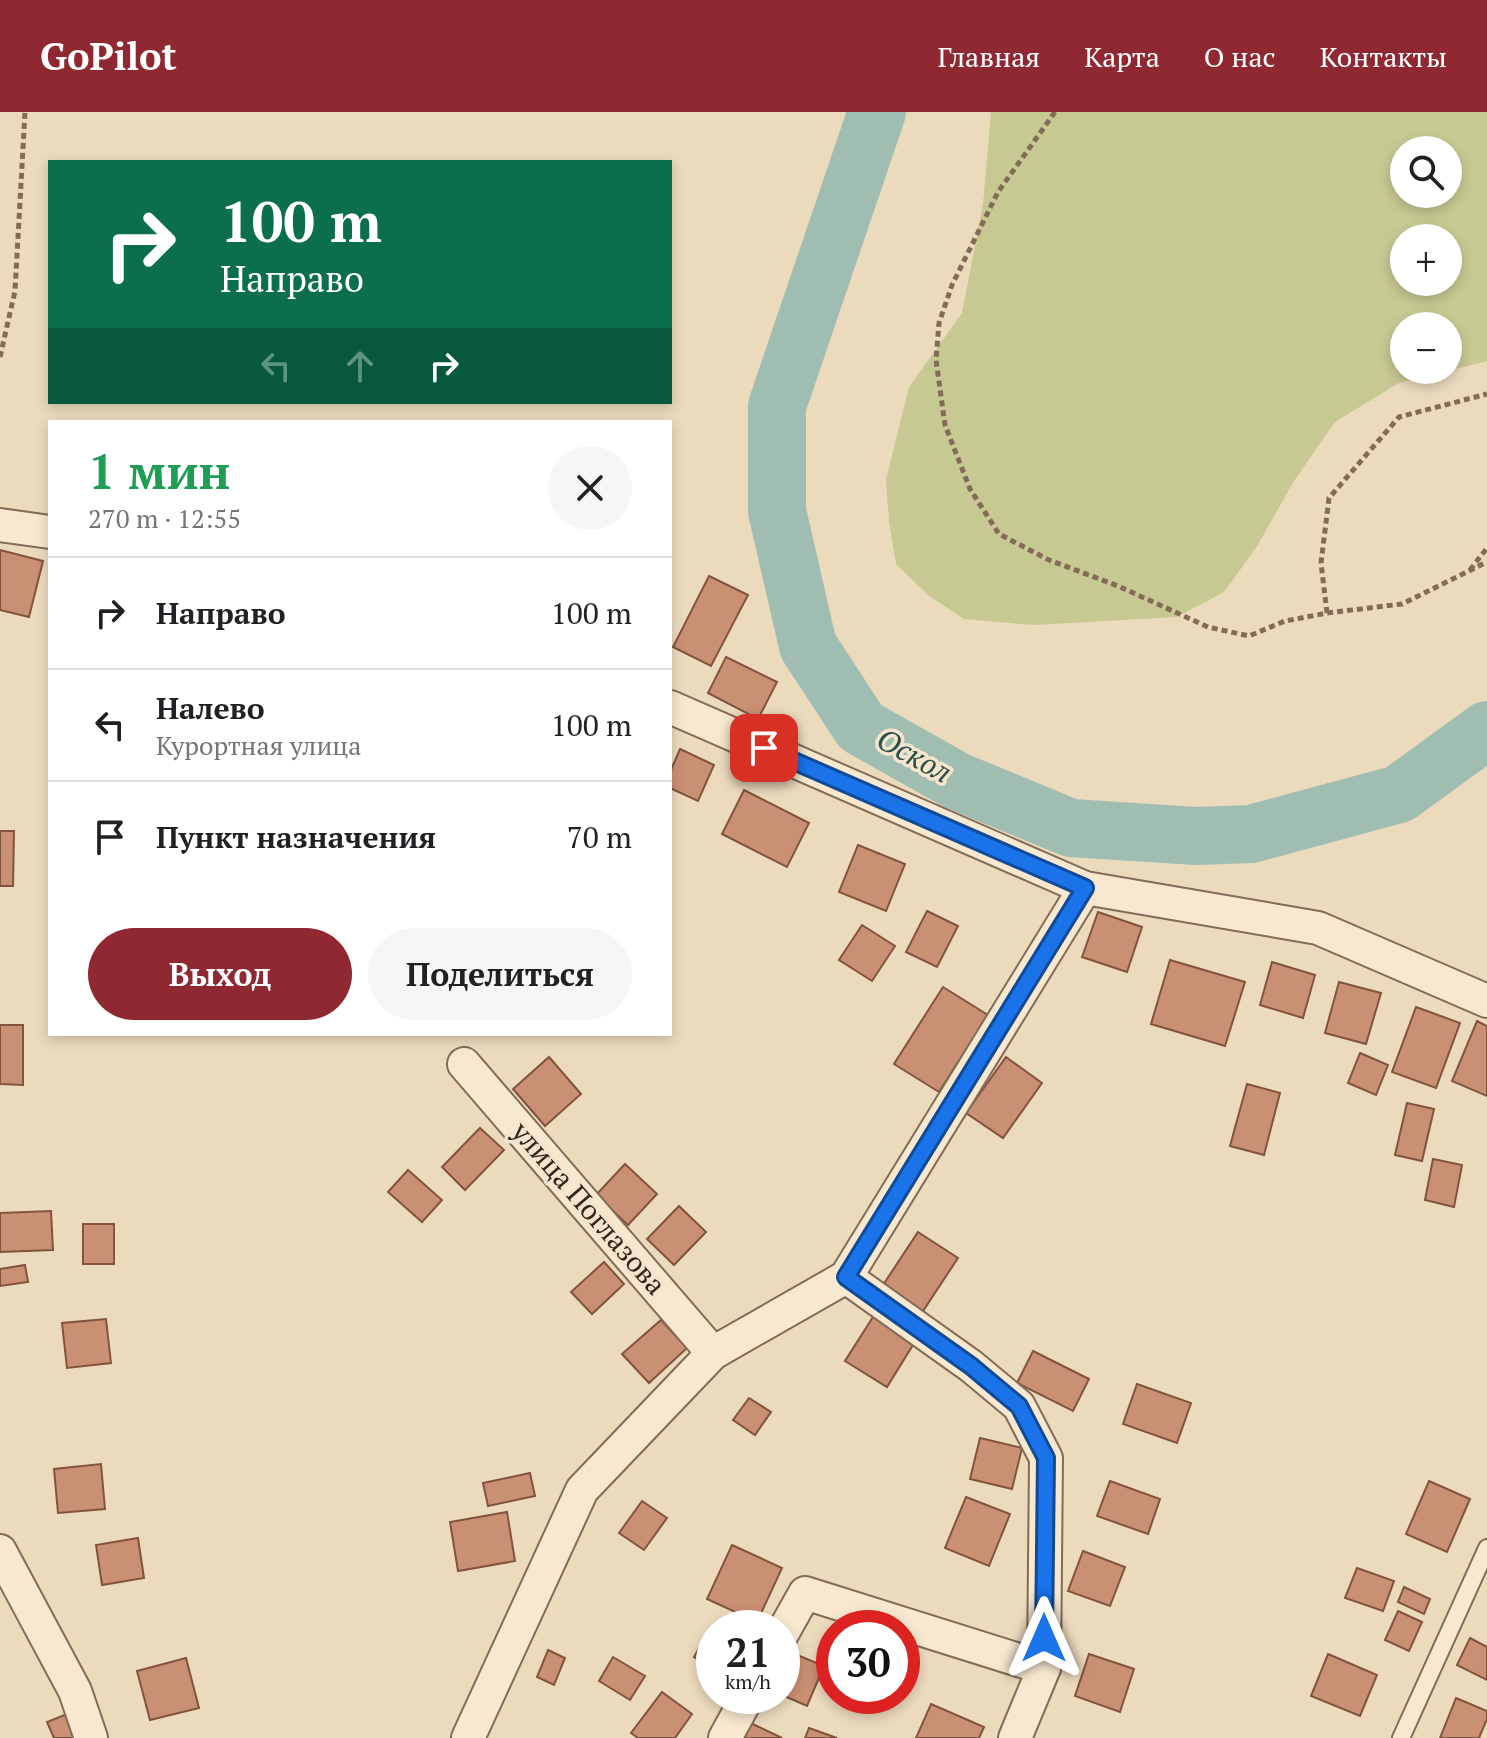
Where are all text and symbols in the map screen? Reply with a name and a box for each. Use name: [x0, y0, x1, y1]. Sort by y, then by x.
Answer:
text: GoPilot: [40, 31, 177, 81]
text: Главная: [937, 38, 1040, 75]
text: Карта: [1084, 38, 1160, 75]
text: О нас: [1204, 38, 1276, 75]
text: Контакты: [1320, 38, 1447, 75]
map controls: [1390, 136, 1462, 384]
button: search: [1390, 136, 1462, 208]
text: 100 m: [220, 184, 382, 258]
icon: right: [88, 192, 192, 296]
button: +: [1390, 224, 1462, 296]
text: Направо: [220, 255, 364, 302]
button: −: [1390, 312, 1462, 384]
icon: left: [254, 344, 298, 388]
icon: ahead: [338, 344, 382, 388]
icon: right: [422, 344, 466, 388]
text: 1 мин: [88, 439, 230, 503]
button: close: [548, 446, 632, 530]
text: 270 m · 12:55: [88, 501, 241, 535]
icon: right: [88, 591, 132, 635]
text: Направо: [156, 593, 286, 633]
text: 100 m: [551, 593, 632, 633]
text: Налево: [156, 688, 265, 728]
icon: left: [88, 703, 132, 747]
text: 100 m: [551, 705, 632, 745]
pin: [730, 714, 798, 782]
water label: Оскол: [870, 718, 959, 792]
icon: arrive: [742, 726, 786, 770]
text: Курортная улица: [156, 728, 361, 762]
icon: arrive: [88, 815, 132, 859]
text: Пункт назначения: [156, 817, 436, 857]
text: 70 m: [567, 817, 632, 857]
button: Выход: [88, 928, 352, 1020]
button: Поделиться: [368, 928, 632, 1020]
street label: улица Поглазова: [503, 1113, 675, 1302]
position arrow: [1002, 1596, 1086, 1680]
speed limit sign: 30: [816, 1610, 920, 1714]
text: 21: [725, 1625, 771, 1678]
text: km/h: [725, 1668, 771, 1695]

